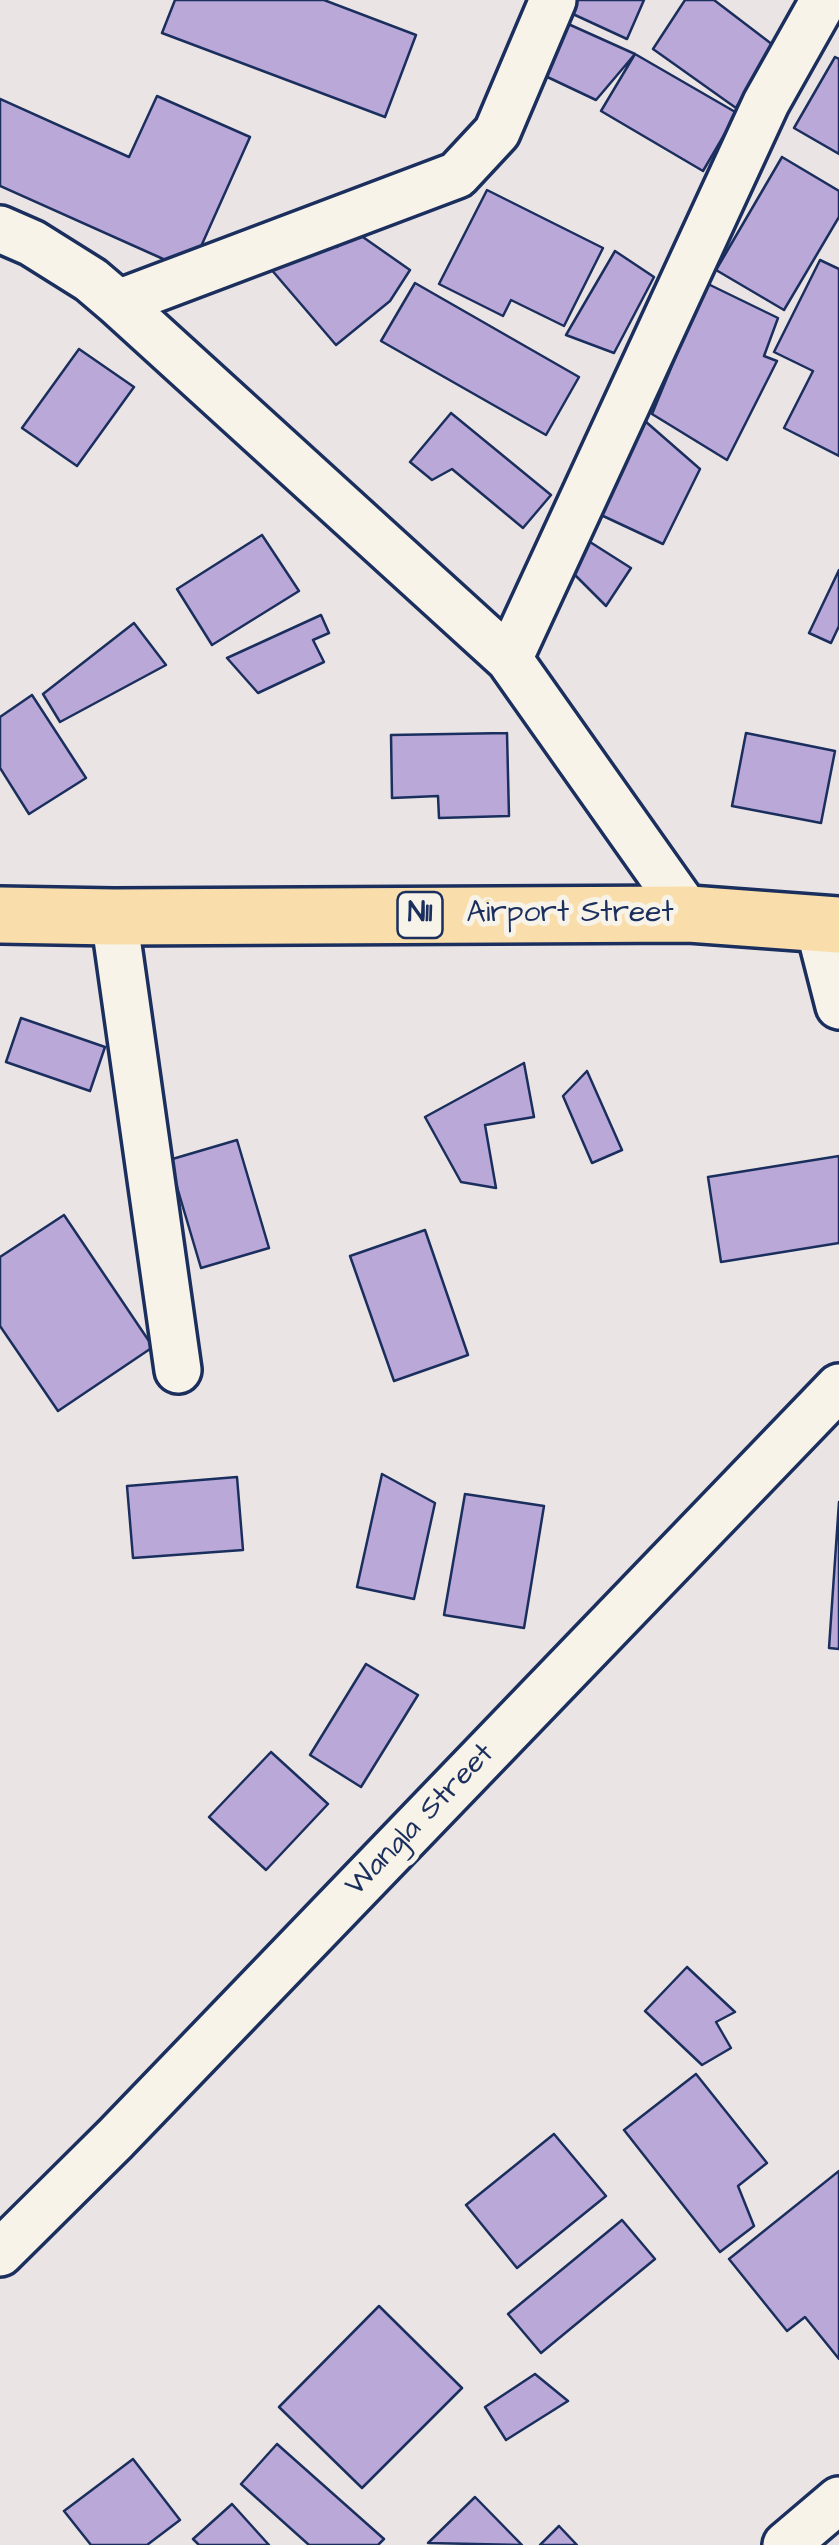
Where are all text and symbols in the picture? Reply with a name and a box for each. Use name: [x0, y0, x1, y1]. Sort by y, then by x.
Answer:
road number: N11: [398, 892, 442, 938]
street label: Airport Street: [466, 897, 674, 933]
street label: Wangla Street: [339, 1737, 503, 1905]

